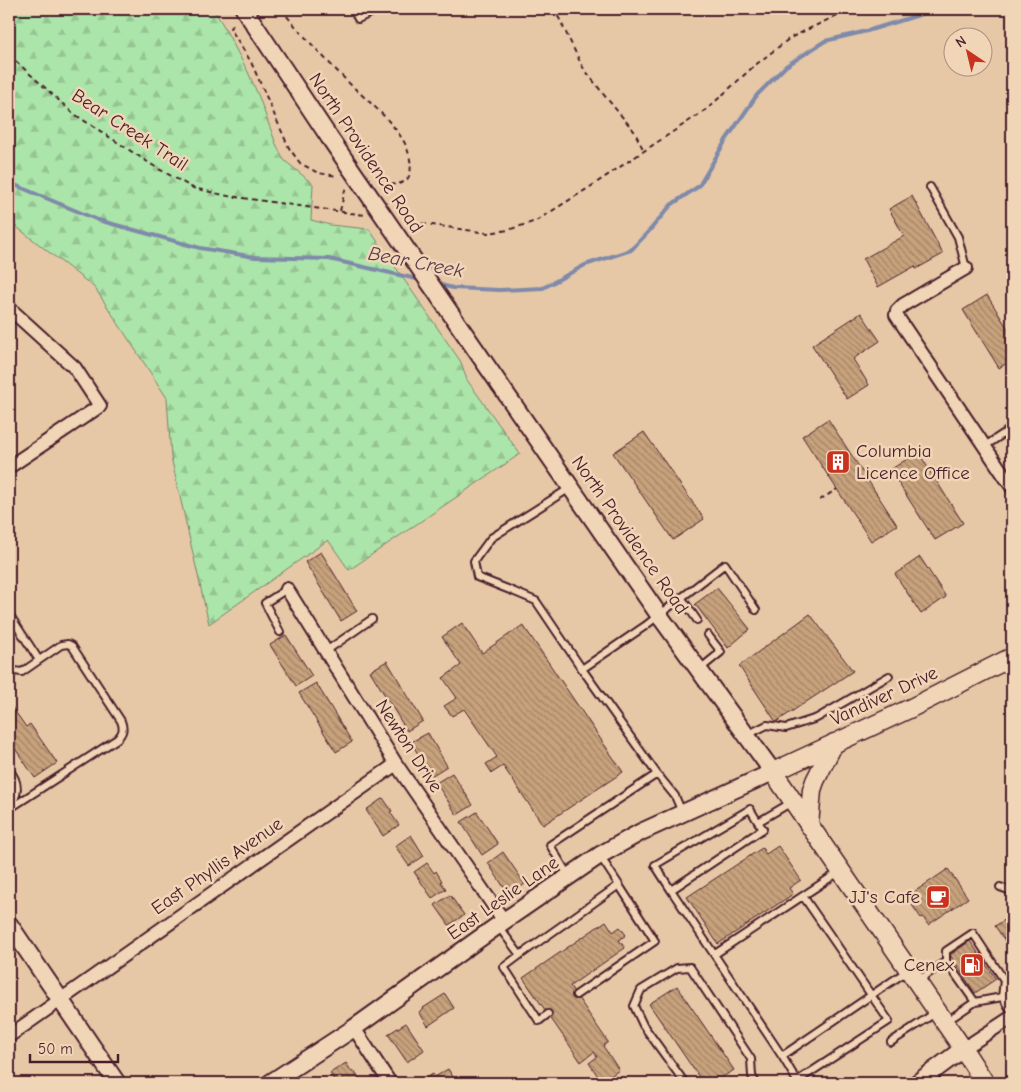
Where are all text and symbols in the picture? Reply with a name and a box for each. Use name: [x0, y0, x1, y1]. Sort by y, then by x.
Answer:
north arrow: [944, 28, 994, 78]
text: N: [952, 32, 969, 51]
street label: North Providence Road: [304, 69, 428, 237]
street label: Bear Creek Trail: [68, 84, 192, 176]
water label: Bear Creek: [366, 241, 466, 283]
place label: Columbia Licence Office: [856, 440, 970, 484]
building icon: Columbia Licence Office: [825, 449, 851, 475]
street label: North Providence Road: [567, 452, 693, 618]
street label: Vandiver Drive: [827, 662, 941, 730]
street label: Newton Drive: [371, 696, 447, 796]
street label: East Phyllis Avenue: [147, 813, 287, 919]
street label: East Leslie Lane: [443, 851, 563, 945]
cafe icon: JJ's Cafe: [925, 884, 951, 910]
place label: JJ's Cafe: [849, 886, 920, 908]
fuel station icon: Cenex: [959, 952, 985, 978]
place label: Cenex: [904, 954, 955, 976]
scale bar: [30, 1032, 118, 1064]
text: 50 m: [38, 1040, 73, 1058]

